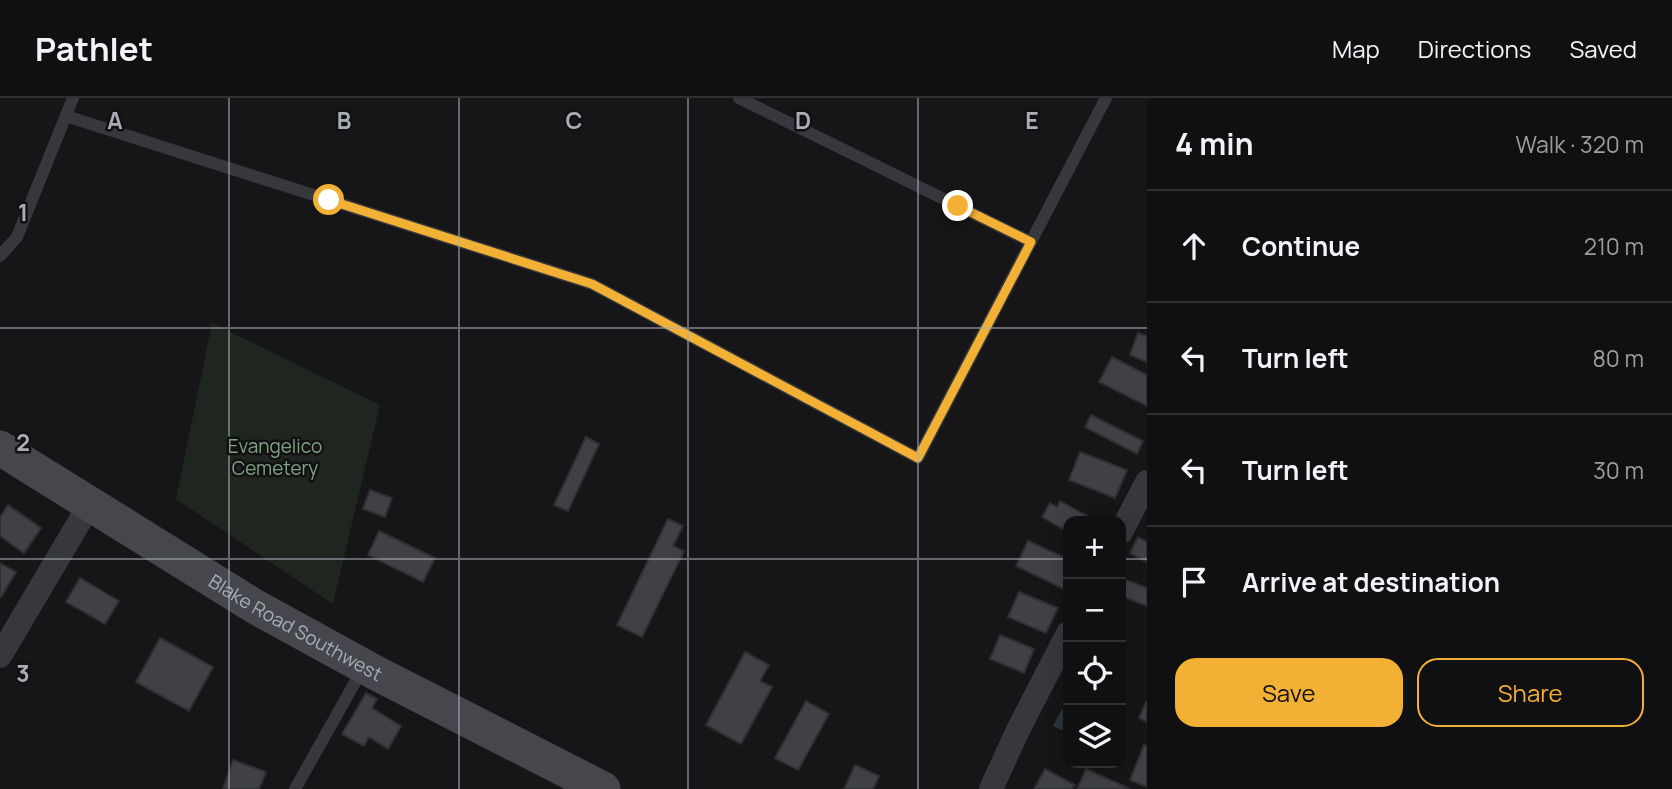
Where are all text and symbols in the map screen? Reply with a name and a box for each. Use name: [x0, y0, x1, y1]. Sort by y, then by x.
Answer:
text: Pathlet: [35, 26, 153, 71]
text: Map: [1332, 32, 1380, 65]
text: Directions: [1418, 32, 1531, 65]
text: Saved: [1569, 32, 1637, 65]
text: A: [107, 104, 123, 136]
text: B: [337, 104, 351, 136]
text: C: [566, 104, 583, 136]
text: D: [795, 104, 811, 136]
text: E: [1025, 104, 1039, 136]
text: 4 min: [1175, 123, 1253, 164]
text: Walk · 320 m: [1516, 128, 1644, 160]
route start: [313, 184, 344, 215]
route end: [942, 190, 973, 221]
text: 1: [18, 196, 28, 228]
icon: ahead: [1175, 227, 1213, 265]
text: Continue: [1242, 228, 1360, 264]
text: 210 m: [1584, 230, 1644, 262]
icon: left: [1175, 339, 1213, 377]
text: Turn left: [1242, 340, 1349, 376]
text: 80 m: [1593, 342, 1644, 374]
text: 2: [16, 426, 30, 458]
park label: Evangelico Cemetery: [228, 433, 322, 481]
icon: left: [1175, 451, 1213, 489]
text: Turn left: [1242, 452, 1349, 488]
text: 30 m: [1593, 454, 1644, 486]
map controls: [1063, 516, 1126, 768]
button: +: [1063, 516, 1126, 579]
icon: arrive: [1175, 563, 1213, 601]
text: Arrive at destination: [1242, 564, 1500, 600]
street label: Blake Road Southwest: [204, 568, 387, 687]
button: −: [1063, 579, 1126, 642]
button: locate: [1063, 642, 1126, 705]
text: 3: [16, 657, 30, 689]
button: Save: [1175, 658, 1403, 727]
button: Share: [1417, 658, 1644, 727]
button: layers: [1063, 705, 1126, 768]

